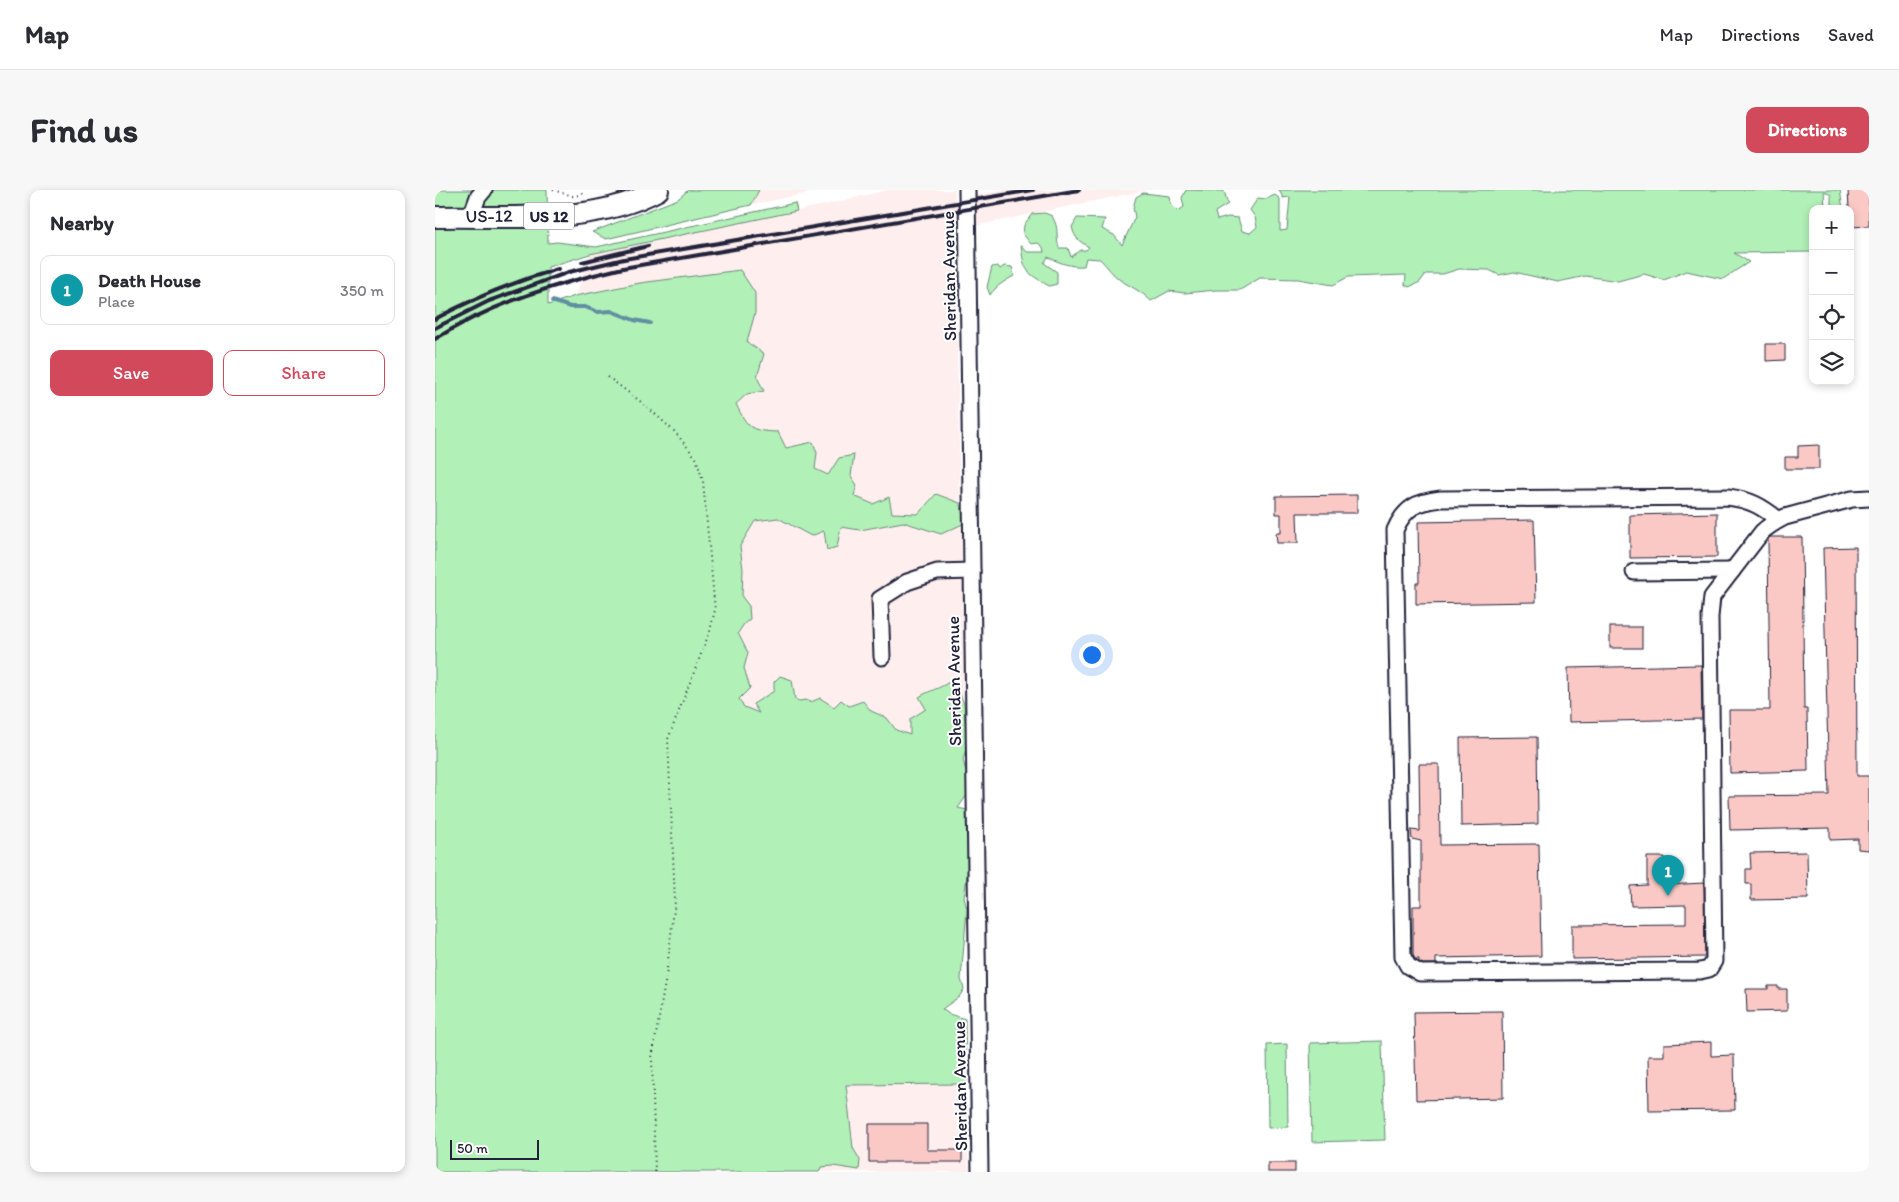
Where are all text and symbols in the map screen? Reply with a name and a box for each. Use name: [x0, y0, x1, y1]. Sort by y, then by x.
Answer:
text: Map: [25, 20, 69, 49]
text: Map: [1660, 24, 1693, 46]
text: Directions: [1721, 24, 1800, 46]
text: Saved: [1828, 24, 1874, 46]
button: Directions: [1746, 107, 1869, 153]
text: Find us: [30, 109, 138, 151]
road number: US 12: [524, 202, 574, 230]
street label: US-12: [465, 205, 513, 227]
map controls: [1809, 205, 1854, 385]
button: +: [1809, 205, 1854, 250]
text: Nearby: [50, 210, 114, 235]
street label: Sheridan Avenue: [937, 211, 961, 341]
button: −: [1809, 250, 1854, 295]
text: Death House: [98, 269, 201, 292]
text: 1: [63, 281, 71, 300]
text: 350 m: [340, 281, 384, 300]
text: Place: [98, 292, 135, 311]
button: locate: [1809, 295, 1854, 340]
button: layers: [1809, 340, 1854, 385]
button: Save: [50, 350, 213, 396]
button: Share: [223, 350, 385, 396]
street label: Sheridan Avenue: [942, 616, 966, 746]
your location: [1079, 642, 1105, 668]
pin: 1: [1652, 855, 1684, 896]
street label: Sheridan Avenue: [948, 1021, 972, 1151]
scale bar: [450, 1137, 539, 1160]
text: 50 m: [457, 1140, 488, 1157]

